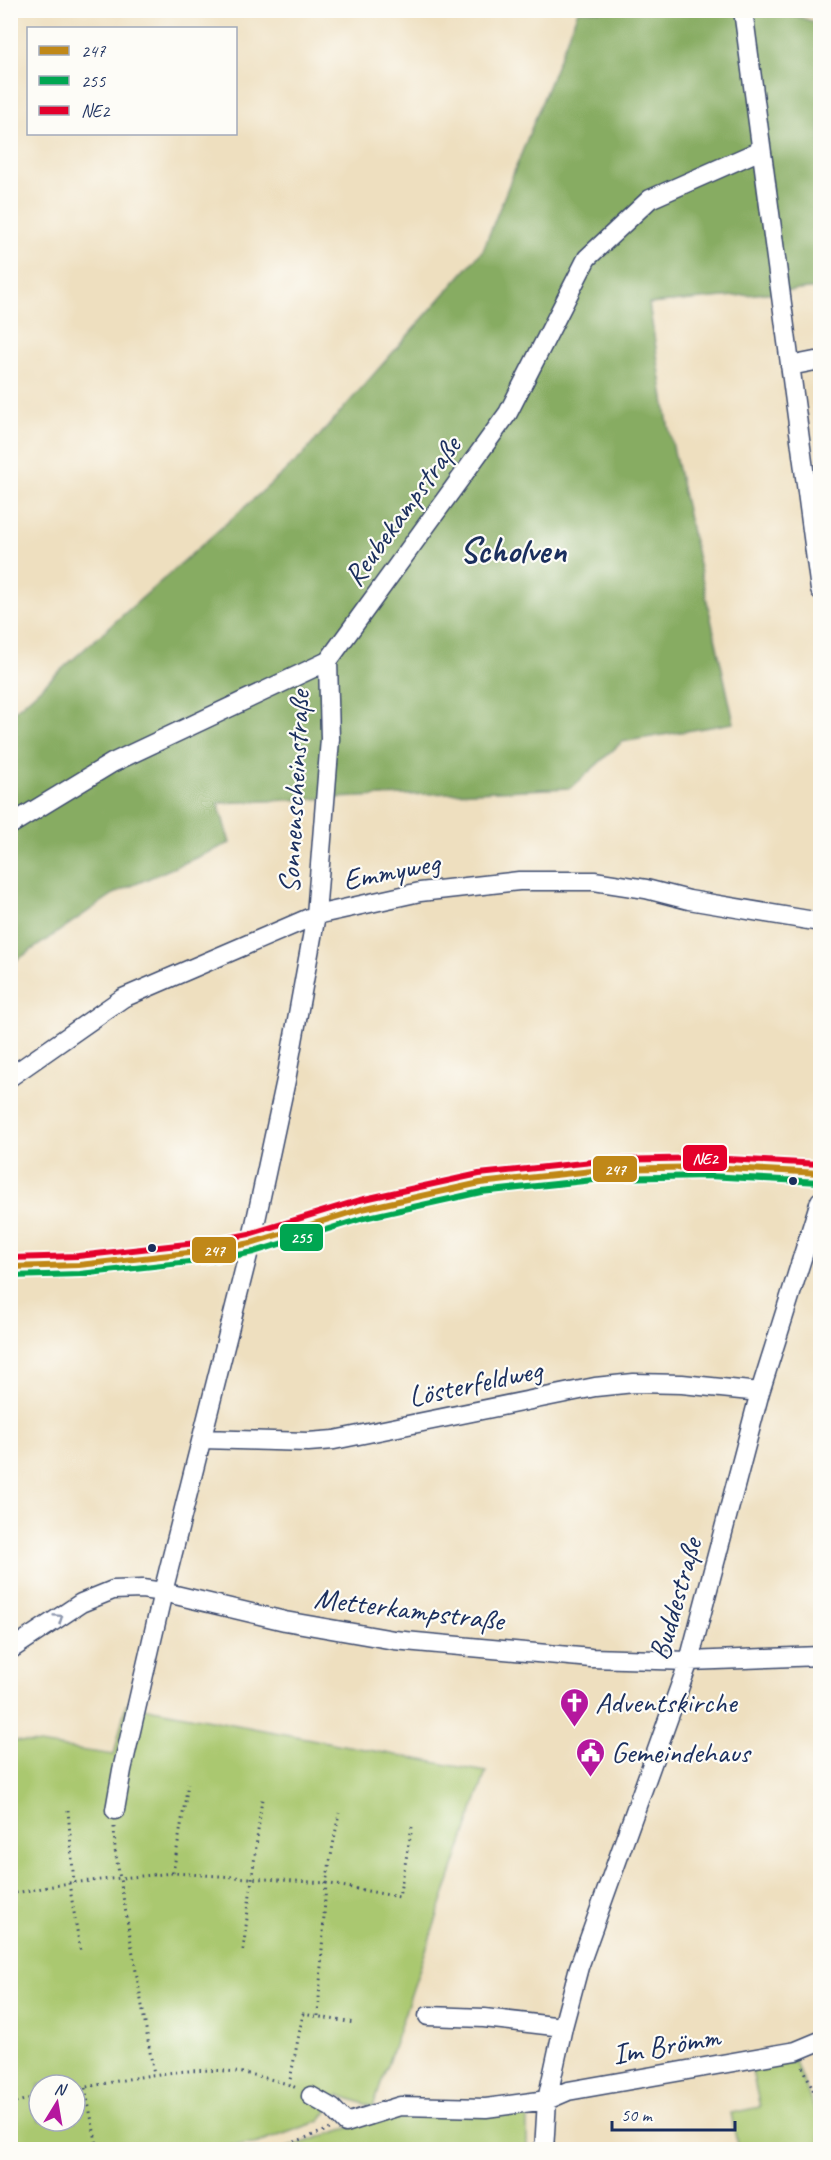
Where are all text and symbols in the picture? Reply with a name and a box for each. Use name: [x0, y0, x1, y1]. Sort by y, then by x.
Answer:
legend: [27, 27, 237, 135]
text: 247: [81, 40, 106, 62]
text: 255: [81, 70, 106, 92]
text: NE2: [81, 100, 111, 122]
street label: Reubekampstraße: [335, 427, 471, 594]
district label: Scholven: [460, 527, 568, 573]
street label: Sonnenscheinstraße: [270, 687, 318, 894]
street label: Emmyweg: [340, 843, 445, 899]
line badge: NE2: [682, 1144, 728, 1172]
text: NE2: [692, 1149, 720, 1169]
line badge: 247: [592, 1155, 638, 1183]
text: 247: [604, 1160, 628, 1180]
unlabelled marker: [787, 1175, 799, 1187]
line badge: 255: [279, 1223, 324, 1252]
text: 255: [290, 1228, 314, 1248]
line badge: 247: [191, 1236, 237, 1264]
text: 247: [203, 1241, 227, 1261]
unlabelled marker: [146, 1242, 158, 1254]
street label: Lösterfeldweg: [405, 1350, 547, 1416]
street label: Buddestraße: [640, 1532, 711, 1664]
street label: Metterkampstraße: [312, 1579, 508, 1640]
one-way arrow: [53, 1613, 63, 1625]
place label: Adventskirche: [595, 1683, 739, 1721]
church icon: Adventskirche: [558, 1686, 590, 1728]
place label: Gemeindehaus: [611, 1733, 753, 1771]
public building icon: Gemeindehaus: [574, 1736, 606, 1778]
street label: Im Brömm: [609, 2017, 724, 2073]
north arrow: [27, 2073, 87, 2133]
text: N: [53, 2078, 69, 2101]
scale bar: [612, 2094, 735, 2132]
text: 50 m: [621, 2104, 654, 2126]

